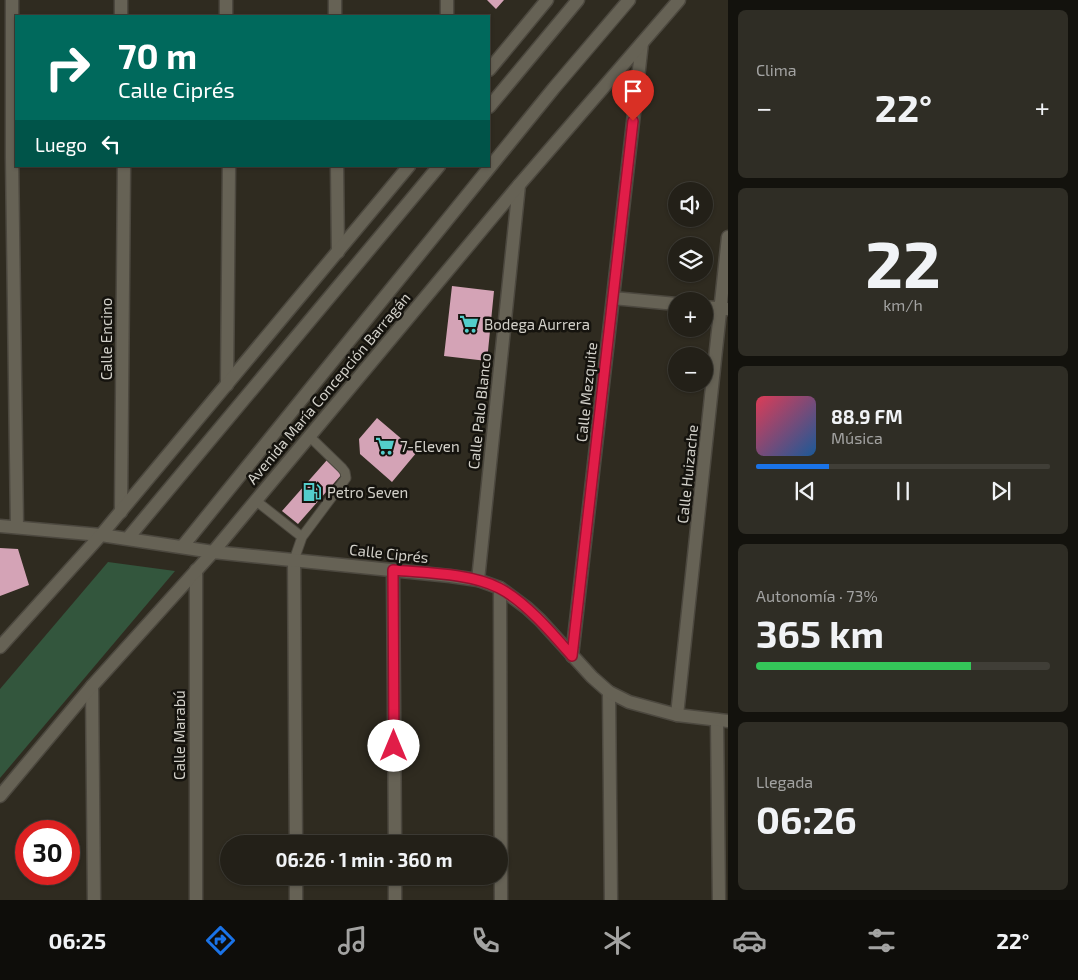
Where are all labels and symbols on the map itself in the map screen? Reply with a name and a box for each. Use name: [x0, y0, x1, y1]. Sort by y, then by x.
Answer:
pin: [612, 70, 654, 121]
street label: Avenida María Concepción Barragán: [242, 288, 414, 488]
street label: Calle Encino: [97, 298, 115, 380]
supermarket icon: Bodega Aurrera: [458, 313, 480, 335]
place label: Bodega Aurrera: [484, 315, 590, 333]
street label: Calle Mezquite: [572, 341, 600, 443]
street label: Calle Palo Blanco: [464, 352, 494, 470]
street label: Calle Huizache: [673, 424, 701, 524]
supermarket icon: 7-Eleven: [374, 435, 396, 457]
place label: 7-Eleven: [400, 437, 460, 455]
fuel station icon: Petro Seven: [301, 481, 323, 503]
place label: Petro Seven: [327, 483, 408, 501]
street label: Calle Ciprés: [348, 540, 430, 566]
street label: Calle Marabú: [170, 690, 188, 780]
position arrow: [367, 719, 419, 771]
speed limit sign: 30: [15, 820, 80, 885]

